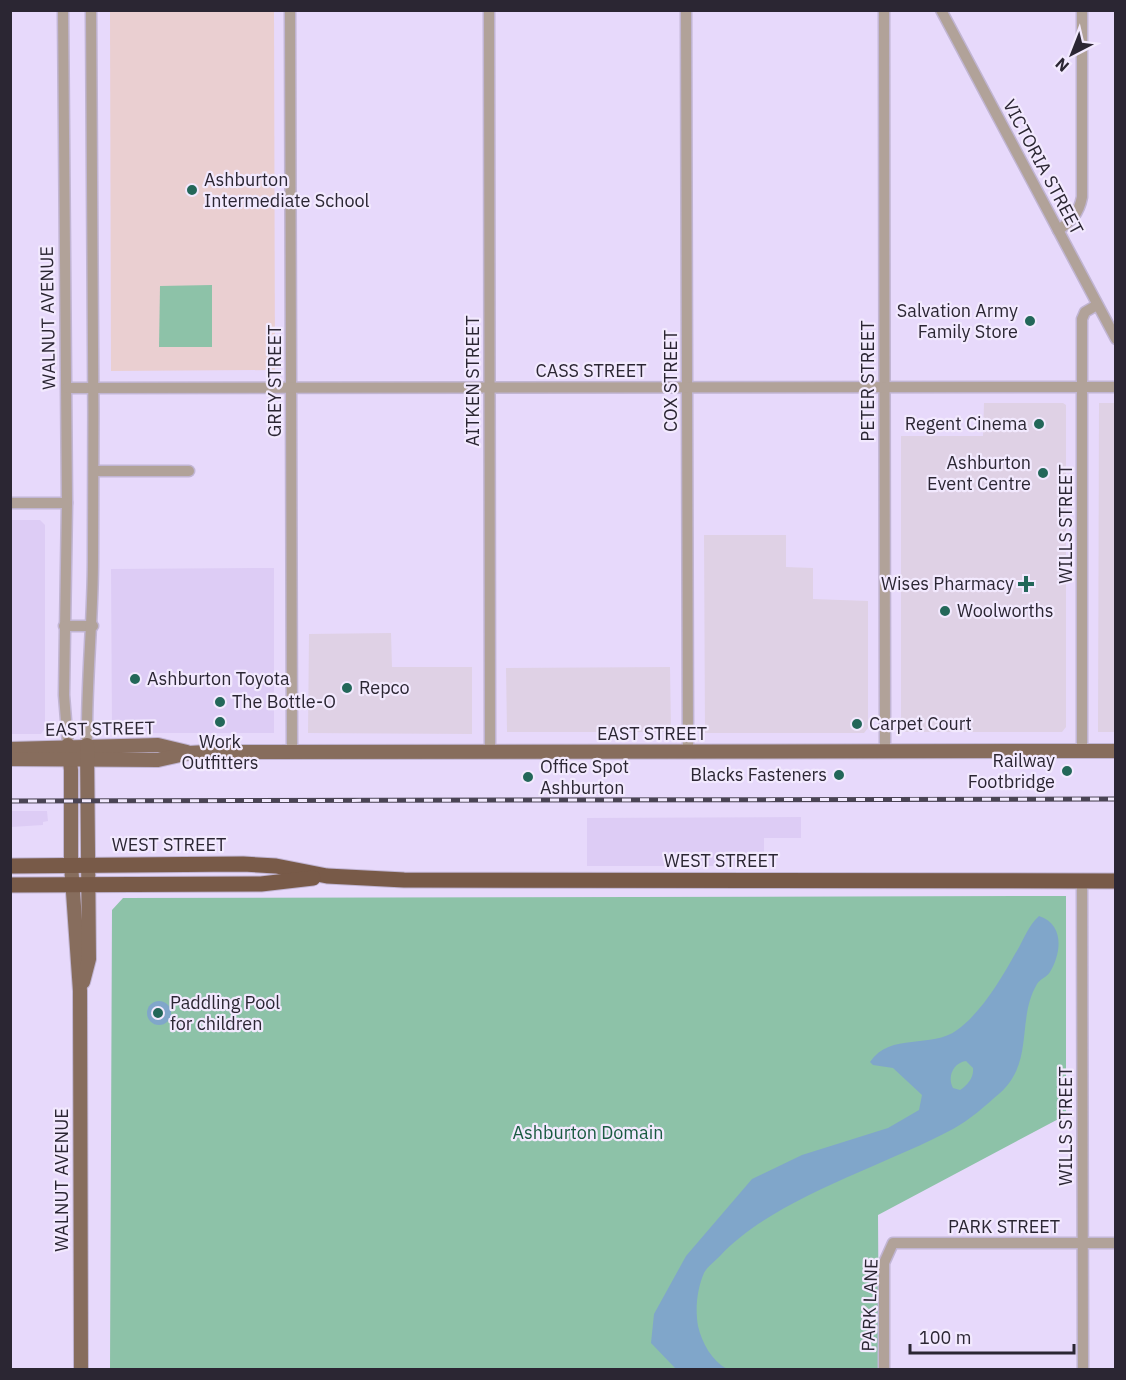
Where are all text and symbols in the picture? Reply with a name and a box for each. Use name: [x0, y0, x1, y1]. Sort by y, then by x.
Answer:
north arrow: [1042, 24, 1102, 84]
text: N: [1051, 54, 1073, 76]
street label: VICTORIA STREET: [998, 95, 1089, 238]
place label: Ashburton Intermediate School: [204, 168, 370, 212]
marker: Ashburton Intermediate School: [185, 183, 199, 197]
street label: WALNUT AVENUE: [35, 246, 60, 390]
place label: Salvation Army Family Store: [897, 299, 1018, 343]
marker: Salvation Army Family Store: [1023, 314, 1037, 328]
street label: AITKEN STREET: [461, 315, 484, 447]
street label: PETER STREET: [856, 320, 879, 442]
street label: GREY STREET: [263, 325, 286, 437]
street label: COX STREET: [659, 330, 682, 432]
street label: CASS STREET: [535, 359, 647, 382]
place label: Regent Cinema: [905, 412, 1027, 435]
marker: Regent Cinema: [1032, 417, 1046, 431]
place label: Ashburton Event Centre: [927, 451, 1031, 495]
street label: WILLS STREET: [1054, 464, 1077, 584]
marker: Ashburton Event Centre: [1036, 466, 1050, 480]
place label: Wises Pharmacy: [881, 572, 1014, 595]
marker: Wises Pharmacy: [1019, 577, 1033, 591]
place label: Woolworths: [957, 599, 1054, 622]
marker: Woolworths: [938, 604, 952, 618]
place label: Ashburton Toyota: [147, 667, 290, 690]
marker: Ashburton Toyota: [128, 672, 142, 686]
place label: Repco: [359, 676, 410, 699]
marker: Repco: [340, 681, 354, 695]
place label: The Bottle-O: [232, 690, 336, 713]
marker: The Bottle-O: [213, 695, 227, 709]
place label: Carpet Court: [869, 712, 972, 735]
marker: Work Outfitters: [213, 715, 227, 729]
street label: EAST STREET: [45, 716, 155, 741]
marker: Carpet Court: [850, 717, 864, 731]
street label: EAST STREET: [597, 722, 707, 745]
place label: Work Outfitters: [182, 730, 258, 774]
place label: Railway Footbridge: [968, 749, 1055, 793]
place label: Office Spot Ashburton: [540, 755, 629, 799]
place label: Blacks Fasteners: [690, 763, 827, 786]
marker: Railway Footbridge: [1060, 764, 1074, 778]
marker: Blacks Fasteners: [832, 768, 846, 782]
marker: Office Spot Ashburton: [521, 770, 535, 784]
street label: WEST STREET: [112, 833, 226, 856]
street label: WEST STREET: [664, 849, 778, 872]
place label: Paddling Pool for children: [170, 991, 280, 1035]
marker: Paddling Pool for children: [151, 1006, 165, 1020]
street label: WILLS STREET: [1054, 1066, 1077, 1186]
street label: WALNUT AVENUE: [50, 1108, 73, 1252]
park label: Ashburton Domain: [513, 1121, 663, 1144]
street label: PARK STREET: [948, 1215, 1060, 1238]
street label: PARK LANE: [856, 1258, 883, 1352]
scale bar: [910, 1317, 1074, 1355]
text: 100 m: [919, 1326, 971, 1349]

